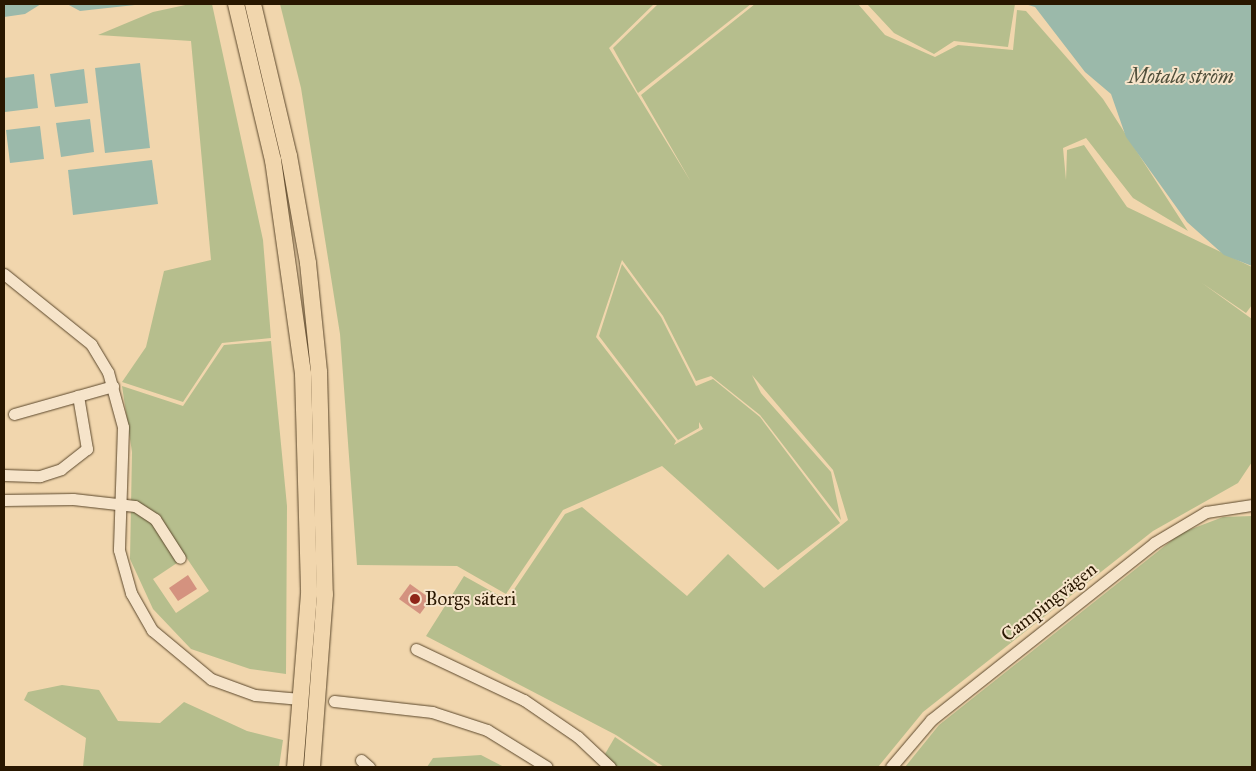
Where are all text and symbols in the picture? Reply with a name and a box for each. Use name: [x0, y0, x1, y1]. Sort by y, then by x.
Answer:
water label: Motala ström: [1128, 64, 1234, 88]
street label: Campingvägen: [997, 558, 1101, 646]
place label: Borgs säteri: [425, 588, 516, 610]
marker: Borgs säteri: [409, 593, 421, 605]

